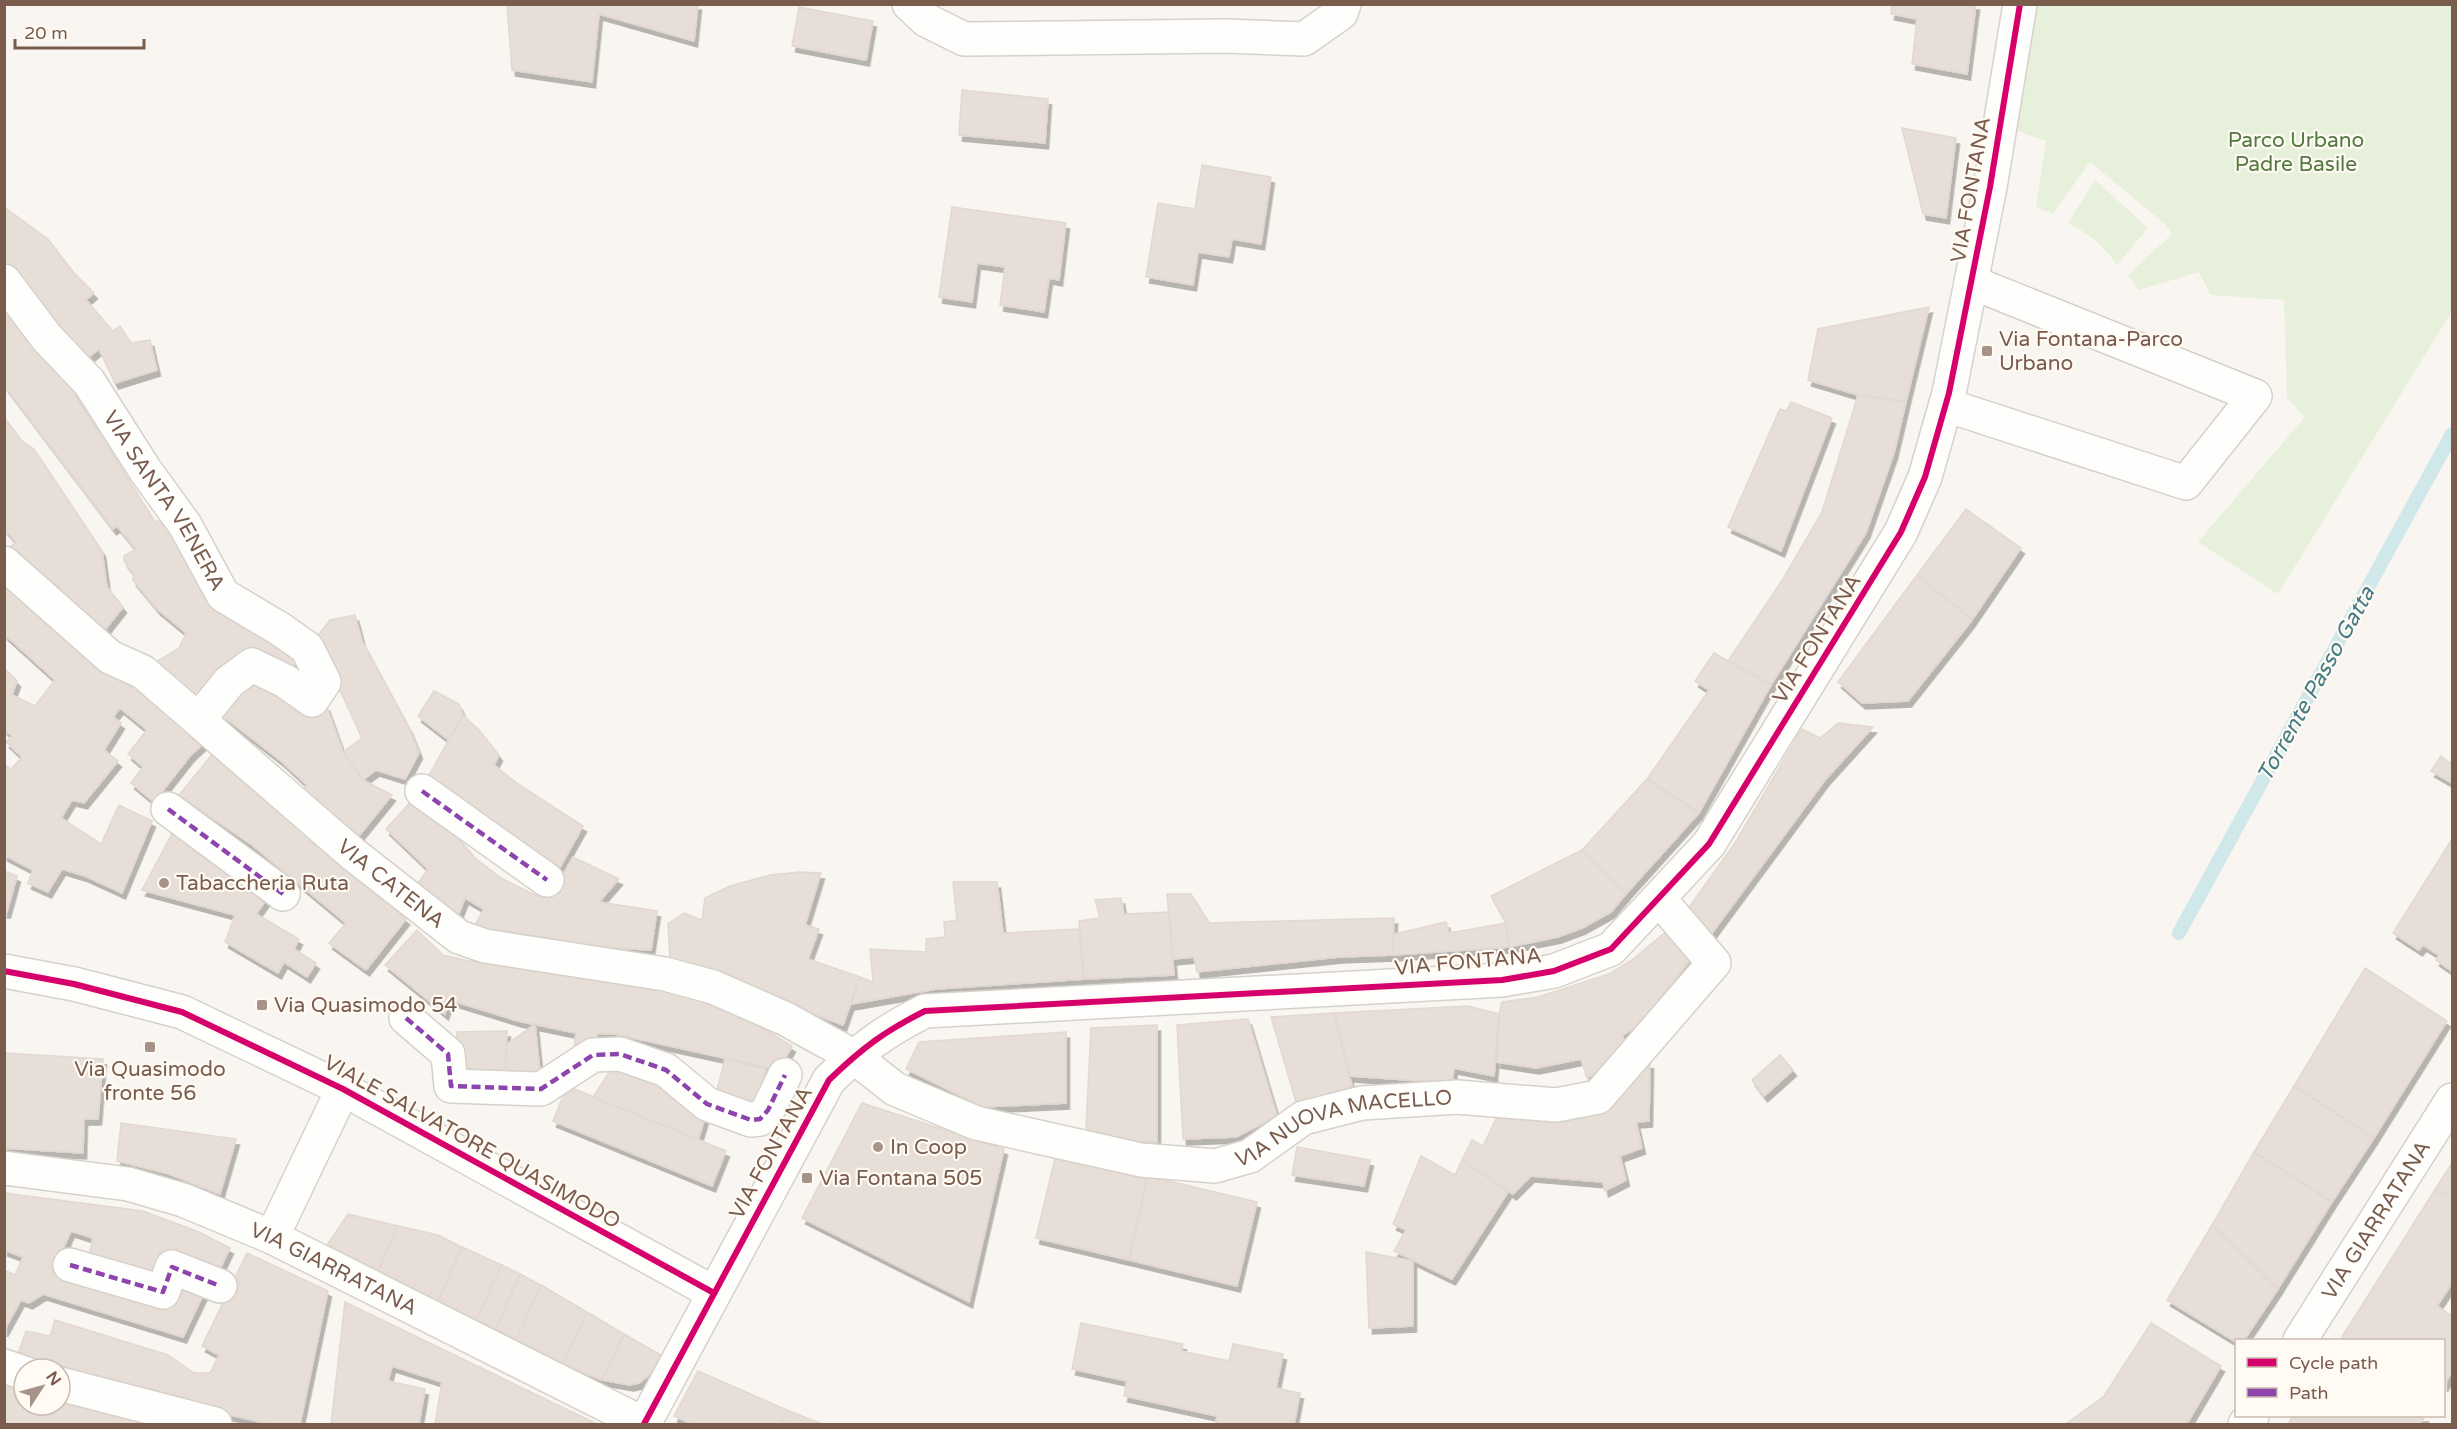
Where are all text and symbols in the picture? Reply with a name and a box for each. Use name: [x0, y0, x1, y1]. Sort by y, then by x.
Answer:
scale bar: [15, 12, 144, 50]
text: 20 m: [24, 22, 68, 44]
street label: VIA FONTANA: [1946, 115, 1996, 265]
park label: Parco Urbano Padre Basile: [2228, 128, 2364, 177]
place label: Via Fontana-Parco Urbano: [1999, 327, 2183, 376]
marker: Via Fontana-Parco Urbano: [1980, 344, 1994, 358]
street label: VIA SANTA VENERA: [98, 406, 231, 595]
street label: VIA FONTANA: [1767, 570, 1867, 708]
water label: Torrente Passo Gatta: [2252, 582, 2381, 786]
street label: VIA CATENA: [332, 834, 450, 933]
place label: Tabaccheria Ruta: [176, 871, 349, 896]
marker: Tabaccheria Ruta: [157, 876, 171, 890]
street label: VIA FONTANA: [1393, 943, 1543, 981]
place label: Via Quasimodo 54: [274, 993, 458, 1018]
marker: Via Quasimodo 54: [255, 998, 269, 1012]
marker: Via Quasimodo fronte 56: [143, 1040, 157, 1054]
street label: VIALE SALVATORE QUASIMODO: [319, 1050, 625, 1234]
place label: Via Quasimodo fronte 56: [74, 1057, 226, 1106]
street label: VIA FONTANA: [724, 1082, 818, 1224]
street label: VIA NUOVA MACELLO: [1233, 1085, 1453, 1172]
place label: In Coop: [890, 1135, 967, 1160]
street label: VIA GIARRATANA: [2316, 1136, 2436, 1304]
marker: In Coop: [871, 1140, 885, 1154]
place label: Via Fontana 505: [819, 1166, 983, 1191]
marker: Via Fontana 505: [800, 1171, 814, 1185]
street label: VIA GIARRATANA: [247, 1217, 421, 1320]
legend: [2235, 1339, 2445, 1417]
text: Cycle path: [2289, 1352, 2378, 1374]
north arrow: [12, 1357, 72, 1417]
text: N: [41, 1368, 65, 1390]
text: Path: [2289, 1382, 2328, 1404]

